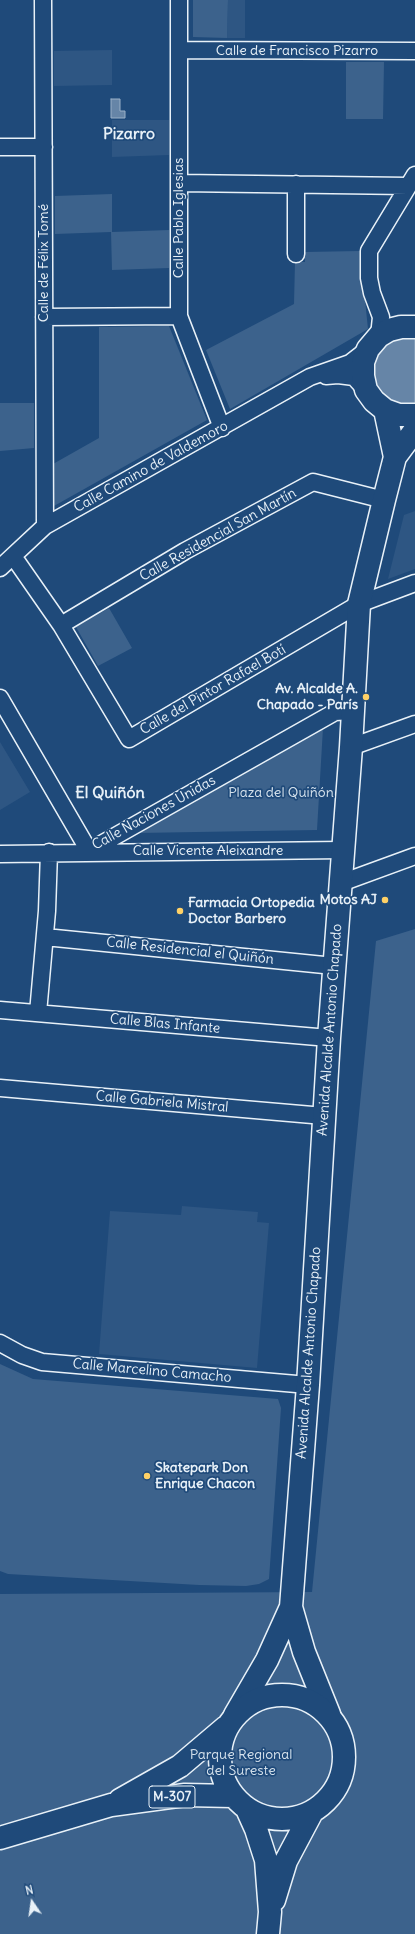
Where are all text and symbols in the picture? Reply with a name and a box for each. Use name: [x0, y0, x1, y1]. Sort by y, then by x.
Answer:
street label: Calle de Francisco Pizarro: [216, 43, 378, 59]
district label: Pizarro: [103, 124, 155, 144]
street label: Calle Pablo Iglesias: [171, 158, 187, 278]
street label: Calle de Félix Tomé: [36, 204, 52, 322]
street label: Calle Camino de Valdemoro: [71, 418, 231, 516]
street label: Calle Residencial San Martín: [137, 485, 299, 585]
street label: Calle del Pintor Rafael Botí: [137, 641, 289, 739]
place label: Av. Alcalde A. Chapado - París: [257, 681, 358, 714]
marker: Av. Alcalde A. Chapado - París: [361, 692, 371, 702]
street label: Calle Naciones Unidas: [89, 772, 219, 854]
district label: El Quiñón: [75, 783, 145, 803]
park label: Plaza del Quiñón: [228, 785, 334, 801]
street label: Calle Vicente Aleixandre: [133, 843, 283, 859]
place label: Motos AJ: [320, 892, 377, 908]
place label: Farmacia Ortopedia Doctor Barbero: [188, 895, 315, 928]
marker: Motos AJ: [380, 895, 390, 905]
marker: Farmacia Ortopedia Doctor Barbero: [175, 906, 185, 916]
street label: Avenida Alcalde Antonio Chapado: [314, 923, 346, 1137]
street label: Calle Residencial el Quiñón: [105, 934, 275, 968]
street label: Calle Blas Infante: [109, 1011, 221, 1037]
street label: Calle Gabriela Mistral: [95, 1088, 229, 1116]
street label: Avenida Alcalde Antonio Chapado: [293, 1246, 325, 1460]
street label: Calle Marcelino Camacho: [72, 1356, 232, 1386]
place label: Skatepark Don Enrique Chacon: [155, 1460, 255, 1492]
marker: Skatepark Don Enrique Chacon: [142, 1471, 152, 1481]
park label: Parque Regional del Sureste: [190, 1747, 292, 1780]
road number: M-307: [149, 1786, 195, 1808]
north arrow: [12, 1882, 52, 1922]
text: N: [24, 1883, 35, 1898]

